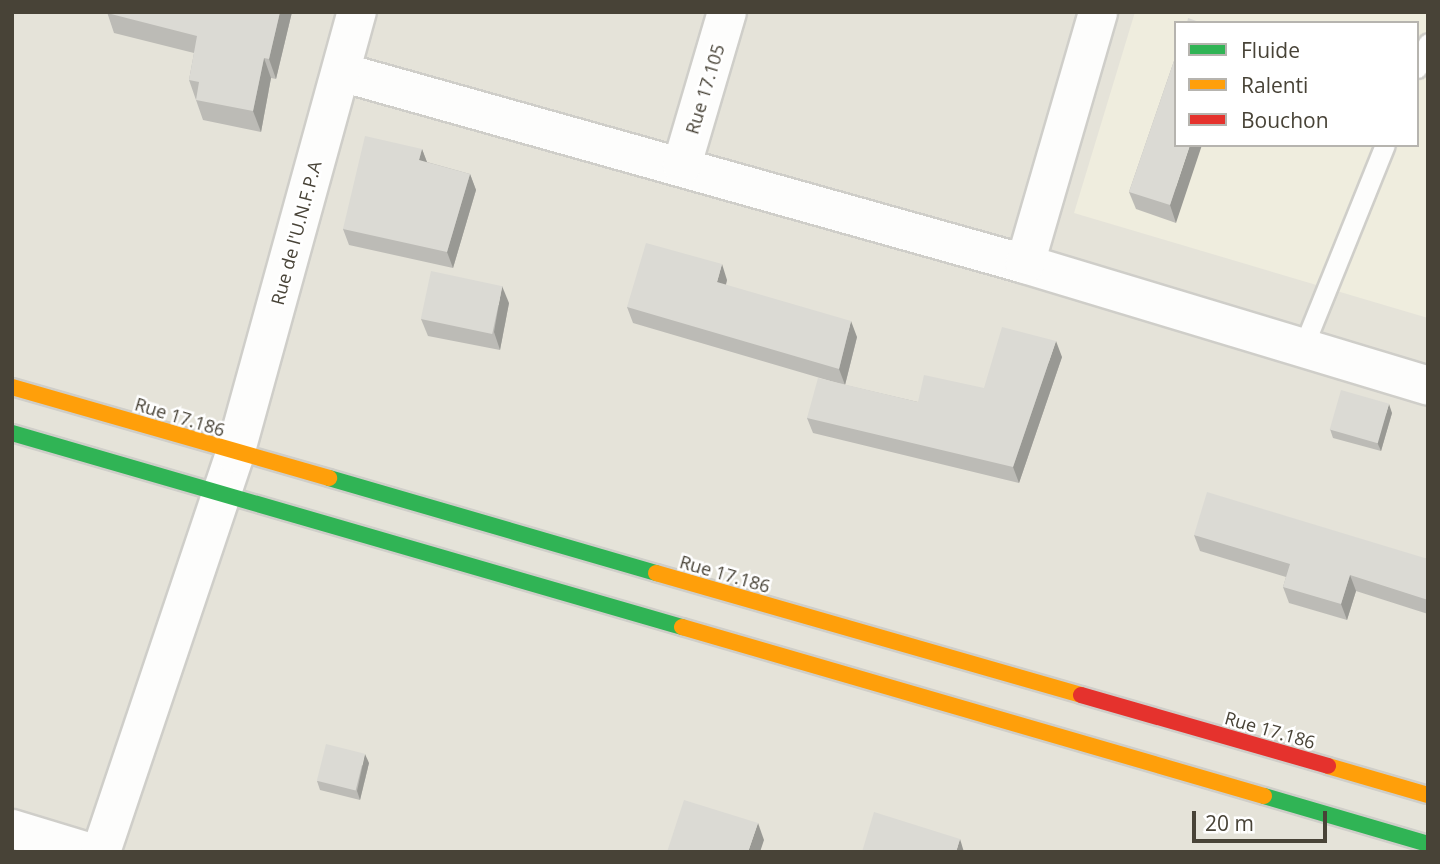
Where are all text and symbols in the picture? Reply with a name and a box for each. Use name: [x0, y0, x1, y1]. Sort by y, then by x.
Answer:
legend: [1174, 21, 1419, 147]
text: Fluide: [1241, 36, 1300, 64]
street label: Rue 17.105: [681, 41, 729, 137]
text: Ralenti: [1241, 71, 1308, 99]
text: Bouchon: [1241, 106, 1329, 134]
street label: Rue de l'U.N.F.P.A: [266, 159, 326, 307]
street label: Rue 17.186: [132, 393, 228, 441]
street label: Rue 17.186: [677, 551, 773, 597]
street label: Rue 17.186: [1222, 707, 1318, 753]
scale bar: [1195, 798, 1330, 842]
text: 20 m: [1205, 809, 1254, 837]

